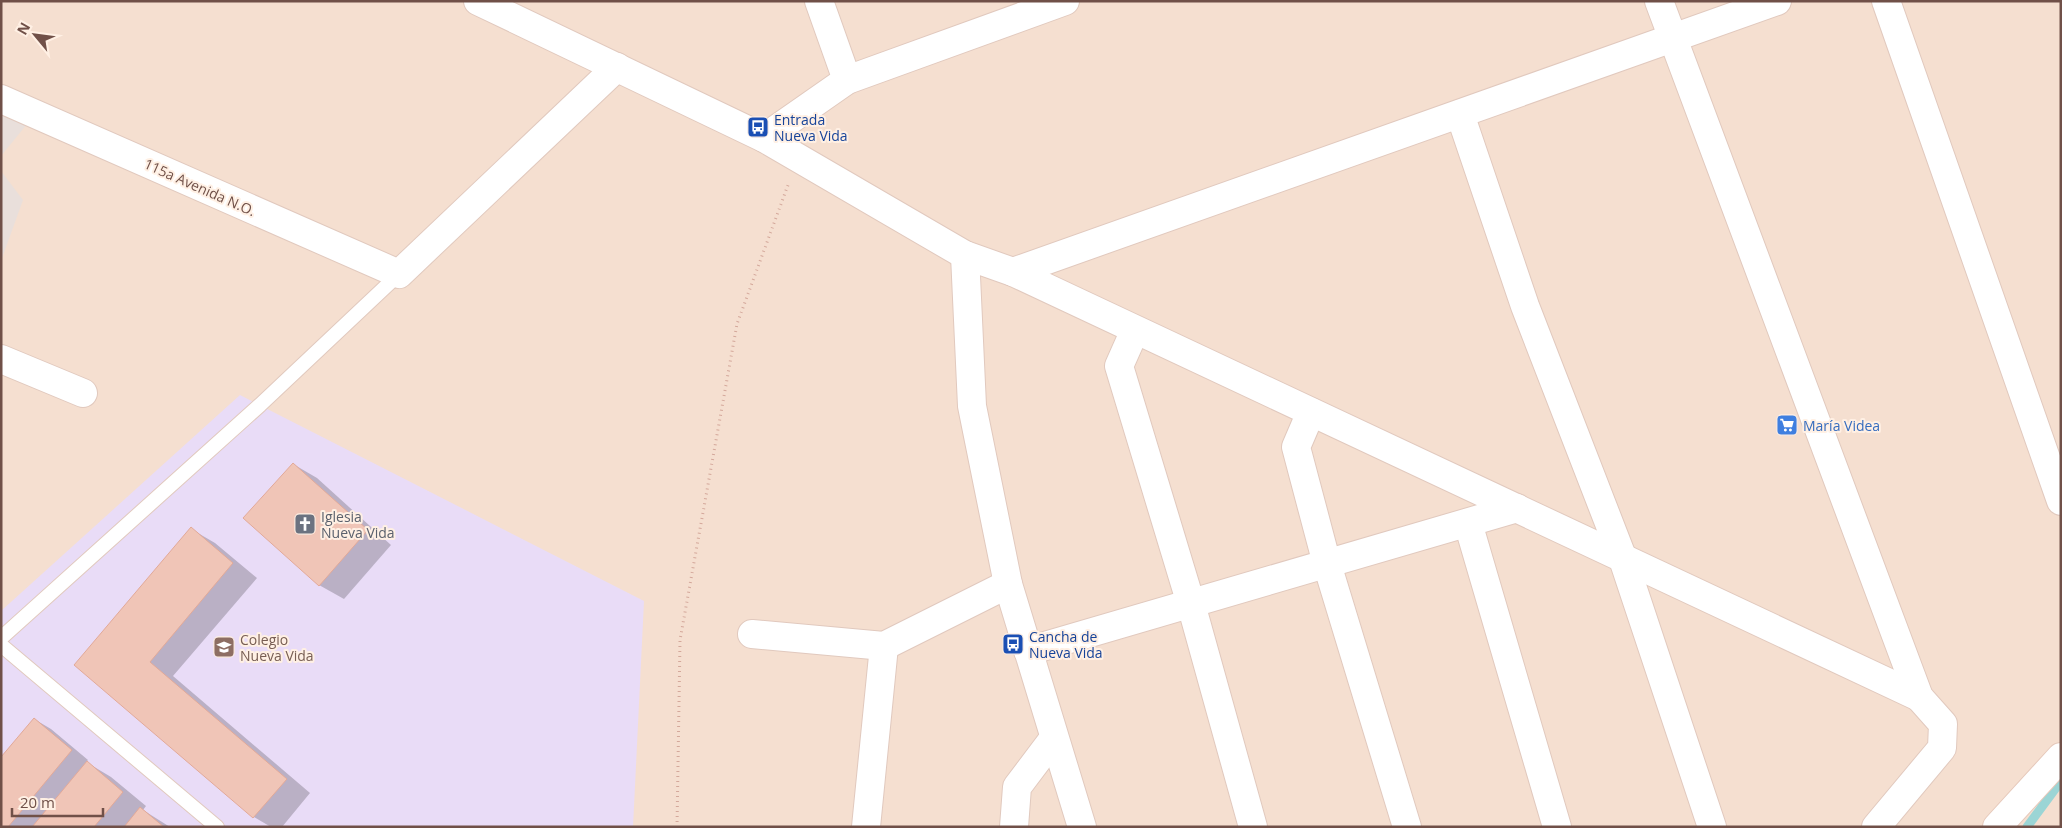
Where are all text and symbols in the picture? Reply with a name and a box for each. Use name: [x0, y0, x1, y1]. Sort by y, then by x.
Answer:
north arrow: [10, 10, 60, 60]
text: N: [12, 19, 34, 38]
place label: Entrada Nueva Vida: [774, 110, 848, 145]
bus stop icon: Entrada Nueva Vida: [746, 115, 770, 139]
street label: 115a Avenida N.O.: [141, 154, 259, 220]
supermarket icon: María Videa: [1775, 413, 1799, 437]
place label: María Videa: [1803, 416, 1880, 435]
place label: Iglesia Nueva Vida: [321, 507, 395, 542]
church icon: Iglesia Nueva Vida: [293, 512, 317, 536]
place label: Cancha de Nueva Vida: [1029, 627, 1103, 662]
place label: Colegio Nueva Vida: [240, 630, 314, 665]
bus stop icon: Cancha de Nueva Vida: [1001, 632, 1025, 656]
school or university icon: Colegio Nueva Vida: [212, 635, 236, 659]
scale bar: [12, 786, 104, 818]
text: 20 m: [20, 792, 55, 812]

